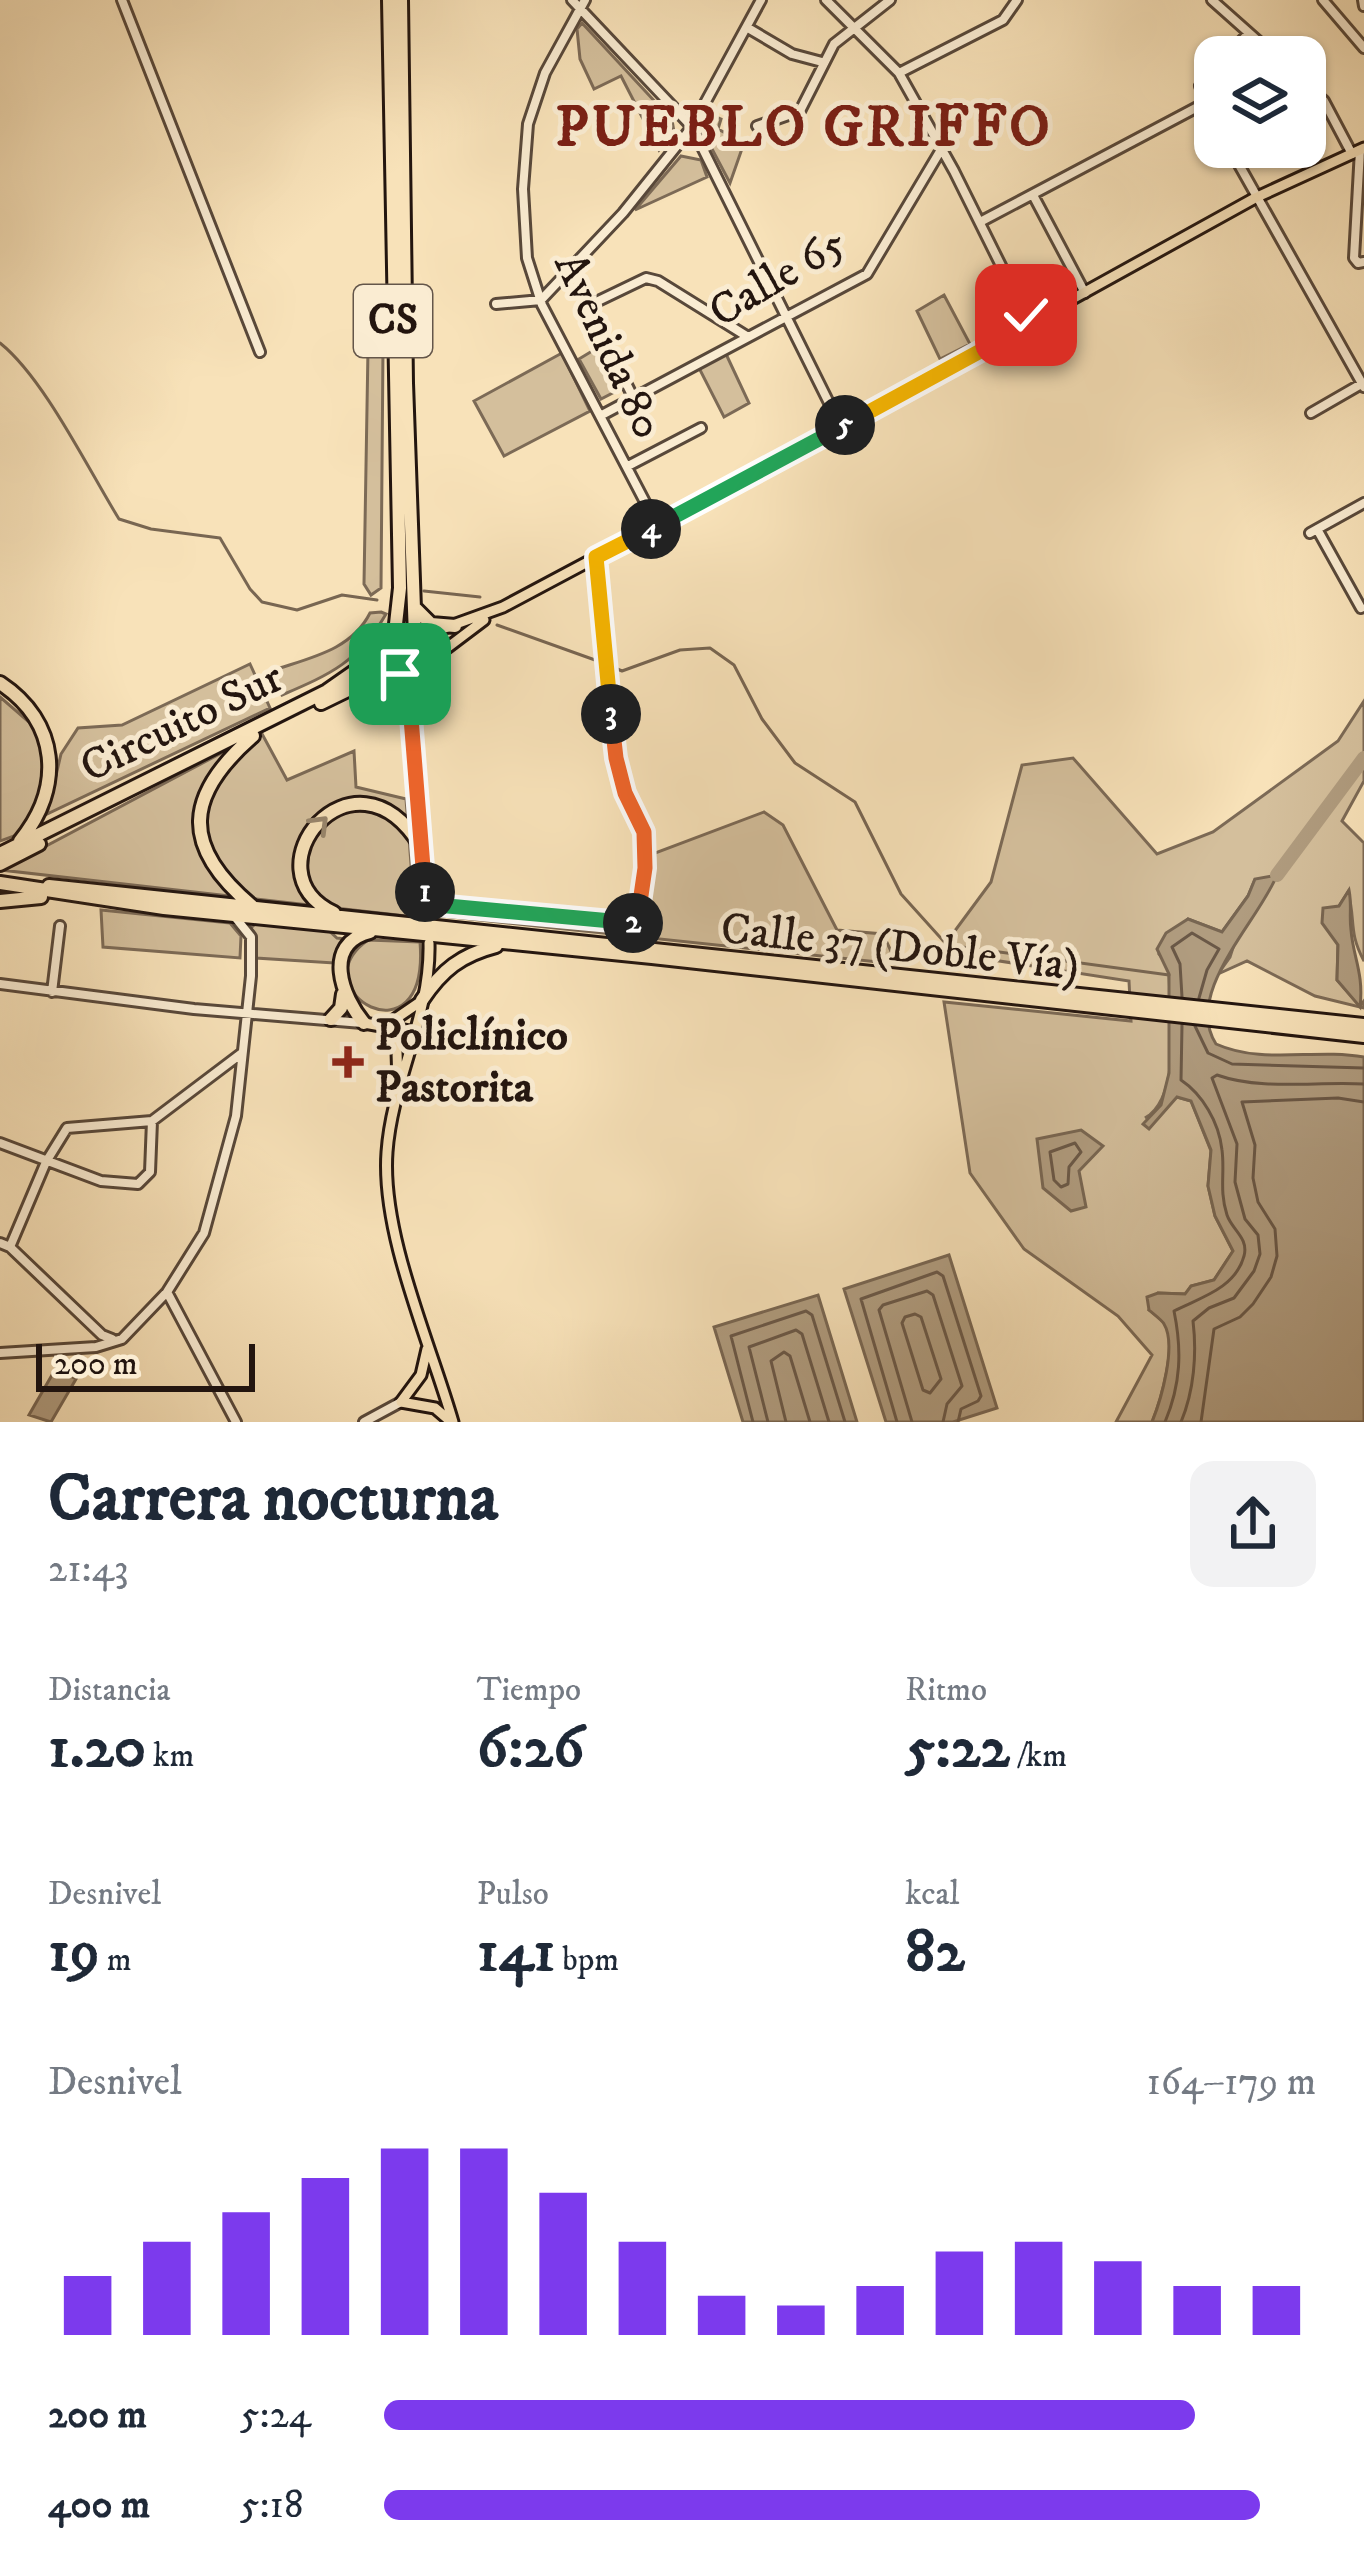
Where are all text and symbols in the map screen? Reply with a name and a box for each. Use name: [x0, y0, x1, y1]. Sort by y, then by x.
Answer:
map controls: [1194, 36, 1326, 168]
button: layers: [1194, 36, 1326, 168]
district label: PUEBLO GRIFFO: [555, 93, 1053, 164]
street label: Calle 65: [699, 215, 857, 341]
street label: Avenida 80: [541, 244, 675, 448]
pin: [975, 264, 1077, 366]
icon: check: [993, 282, 1059, 348]
road number: CS: [354, 285, 432, 357]
pin: 5: [815, 395, 875, 455]
text: 5: [837, 404, 853, 445]
pin: 4: [621, 499, 681, 559]
text: 4: [642, 508, 661, 549]
pin: [349, 623, 451, 725]
icon: arrive: [367, 641, 433, 707]
street label: Circuito Sur: [72, 650, 293, 796]
pin: 3: [581, 684, 641, 744]
text: 3: [605, 693, 617, 734]
one-way arrow: [305, 817, 327, 839]
pin: 1: [395, 862, 455, 922]
text: 1: [419, 871, 431, 912]
pin: 2: [603, 893, 663, 953]
street label: Calle 37 (Doble Vía): [718, 901, 1082, 995]
text: 2: [625, 902, 641, 943]
place label: Policlínico Pastorita: [375, 1008, 568, 1116]
marker: Policlínico Pastorita: [332, 1046, 364, 1078]
scale bar: [36, 1338, 255, 1391]
text: 200 m: [54, 1344, 138, 1385]
text: Carrera nocturna: [48, 1459, 498, 1541]
button: share: [1190, 1461, 1316, 1587]
text: 21:43: [48, 1545, 129, 1594]
text: Distancia: [48, 1670, 171, 1711]
text: Tiempo: [477, 1670, 581, 1711]
text: Ritmo: [905, 1670, 987, 1711]
text: 1.20: [48, 1711, 146, 1786]
text: 6:26: [477, 1711, 584, 1786]
text: 5:22: [905, 1711, 1010, 1786]
text: km: [146, 1736, 194, 1777]
text: /km: [1010, 1736, 1067, 1777]
text: Desnivel: [48, 1874, 161, 1915]
text: Pulso: [477, 1874, 549, 1915]
text: kcal: [905, 1874, 960, 1915]
text: 19: [48, 1915, 100, 1990]
text: 141: [477, 1915, 555, 1990]
text: 82: [905, 1915, 965, 1990]
text: m: [100, 1940, 132, 1981]
text: bpm: [555, 1940, 619, 1981]
text: Desnivel: [48, 2058, 182, 2107]
text: 164–179 m: [1147, 2058, 1316, 2107]
text: 200 m: [48, 2391, 147, 2440]
text: 5:24: [240, 2391, 311, 2440]
text: 400 m: [48, 2481, 150, 2530]
text: 5:18: [240, 2481, 303, 2530]

